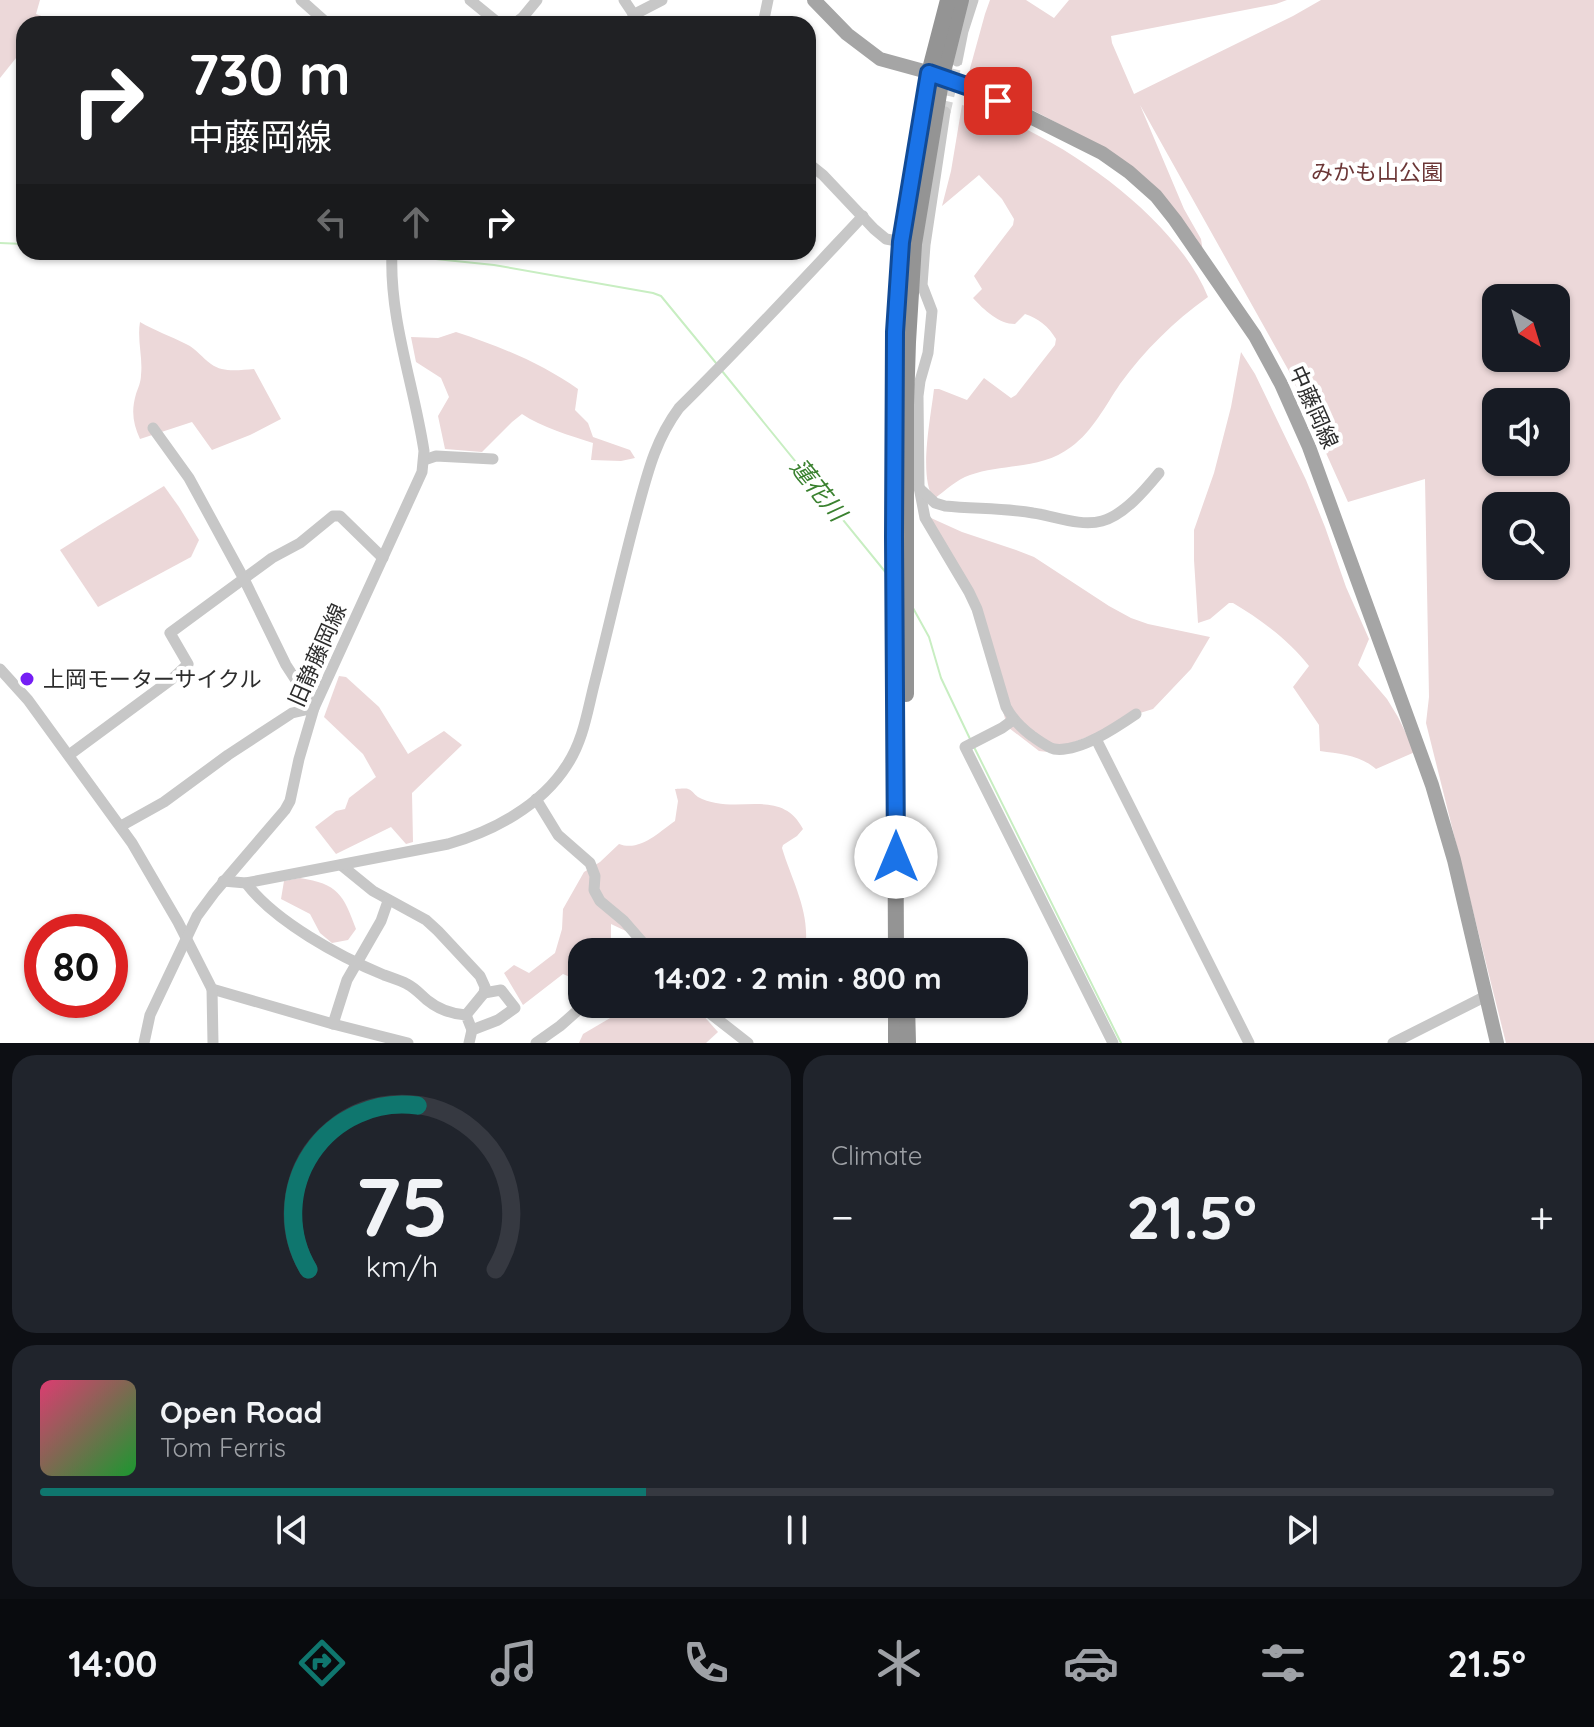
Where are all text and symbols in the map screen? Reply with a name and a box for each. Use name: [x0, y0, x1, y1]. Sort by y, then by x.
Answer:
text: 730 m: [188, 39, 351, 109]
icon: right: [56, 48, 160, 152]
pin: [964, 67, 1032, 135]
icon: arrive: [976, 79, 1020, 123]
text: 中藤岡線: [188, 114, 332, 159]
park label: みかも山公園: [1311, 158, 1443, 186]
icon: left: [310, 200, 354, 244]
icon: ahead: [394, 200, 438, 244]
icon: right: [478, 200, 522, 244]
north arrow: [1482, 284, 1570, 372]
map controls: [1482, 284, 1570, 580]
street label: 中藤岡線: [1283, 361, 1345, 453]
button: sound: [1482, 388, 1570, 476]
water label: 蓮花川: [784, 452, 855, 529]
button: search: [1482, 492, 1570, 580]
street label: 旧静藤岡線: [282, 599, 352, 711]
place label: 上岡モーターサイクル: [43, 665, 261, 693]
marker: 上岡モーターサイクル: [18, 670, 36, 688]
position arrow: [854, 815, 938, 899]
speed limit sign: 80: [24, 914, 128, 1018]
text: 14:02 · 2 min · 800 m: [654, 959, 942, 997]
text: Climate: [831, 1139, 922, 1172]
text: 75: [355, 1153, 448, 1257]
text: 21.5°: [1126, 1179, 1257, 1254]
text: −: [831, 1189, 854, 1244]
text: +: [1529, 1189, 1554, 1244]
text: km/h: [365, 1248, 438, 1284]
text: Open Road: [160, 1393, 322, 1431]
text: Tom Ferris: [160, 1431, 286, 1464]
icon: previous: [270, 1508, 314, 1552]
icon: pause: [775, 1508, 819, 1552]
icon: next: [1280, 1508, 1324, 1552]
icon: directions: [294, 1635, 350, 1691]
icon: music: [486, 1635, 542, 1691]
icon: phone: [678, 1635, 734, 1691]
icon: climate: [871, 1635, 927, 1691]
icon: car: [1063, 1635, 1119, 1691]
icon: filters: [1255, 1635, 1311, 1691]
text: 14:00: [68, 1641, 157, 1686]
text: 21.5°: [1447, 1641, 1526, 1686]

